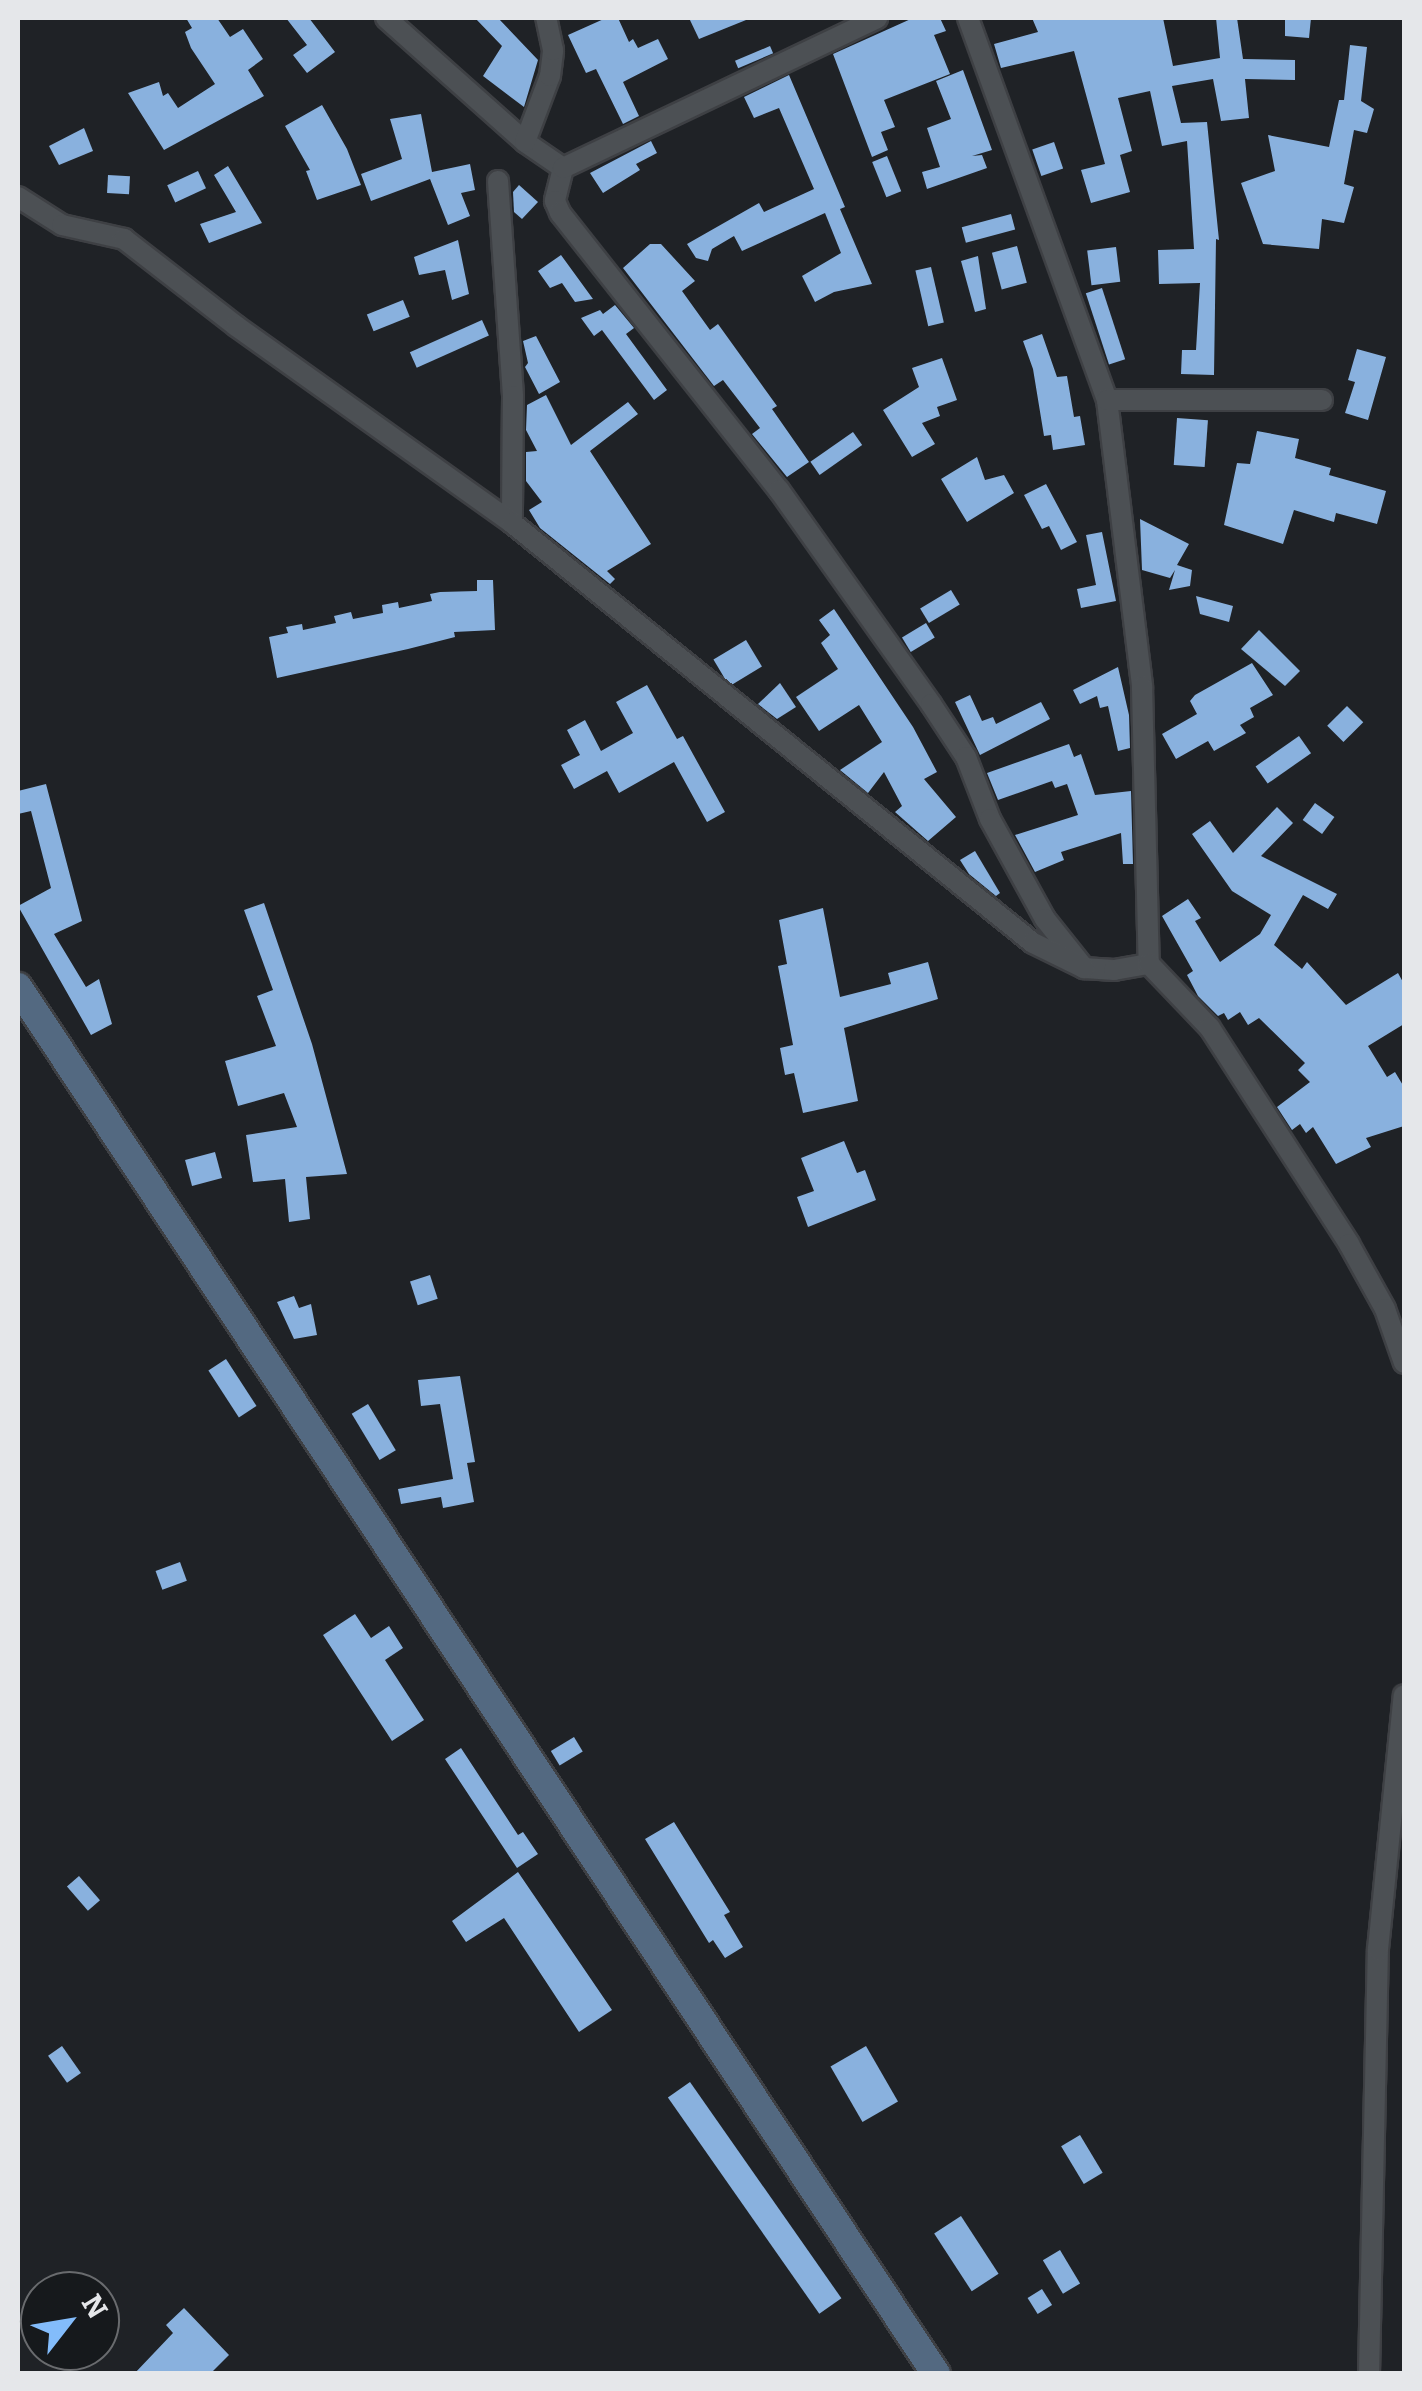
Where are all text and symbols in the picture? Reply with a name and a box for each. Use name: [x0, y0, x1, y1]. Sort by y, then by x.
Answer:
north arrow: [20, 2271, 120, 2371]
text: N: [75, 2289, 114, 2324]

